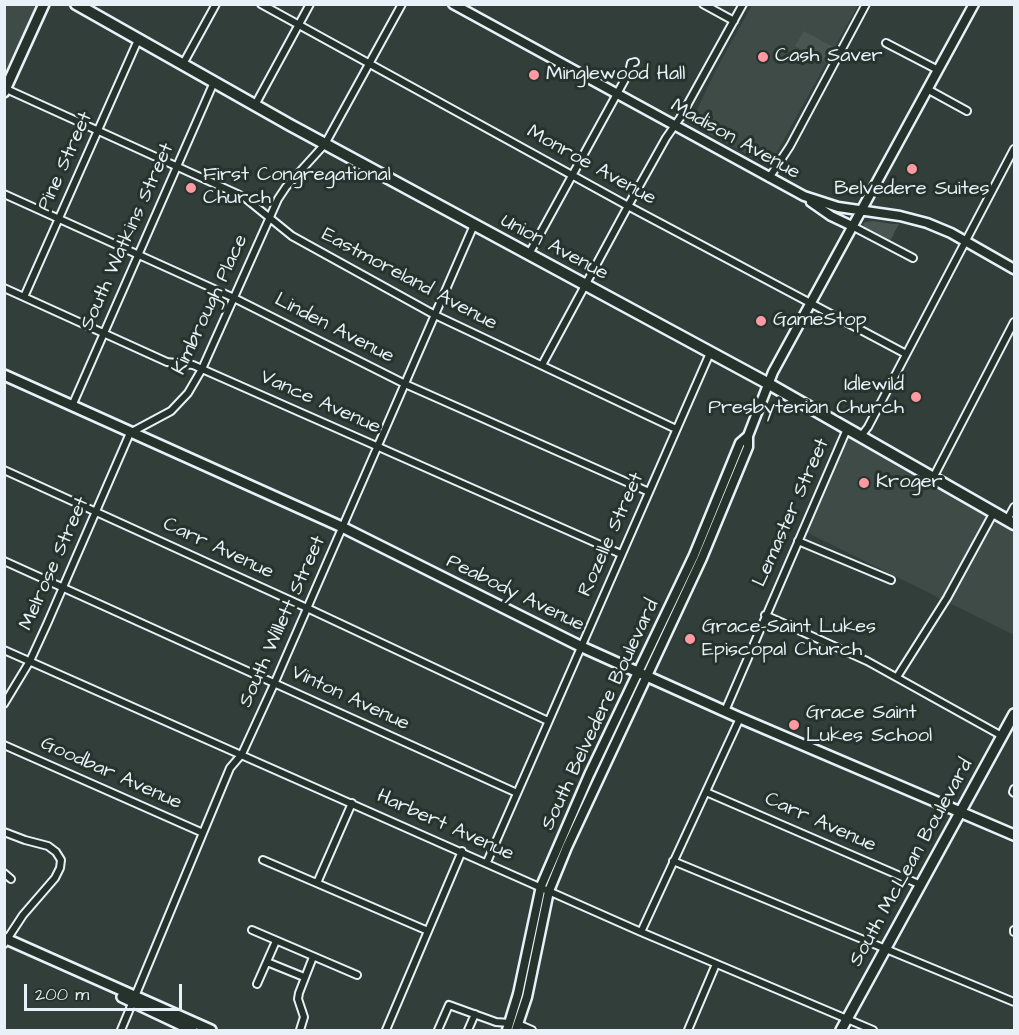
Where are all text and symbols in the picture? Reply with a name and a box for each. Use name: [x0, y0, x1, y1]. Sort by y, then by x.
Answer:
place label: Cash Saver: [775, 45, 883, 69]
marker: Cash Saver: [756, 50, 770, 64]
place label: Minglewood Hall: [546, 63, 685, 87]
marker: Minglewood Hall: [527, 68, 541, 82]
street label: Madison Avenue: [666, 95, 804, 185]
street label: Pine Street: [33, 109, 99, 215]
street label: Monroe Avenue: [522, 121, 660, 211]
street label: South Watkins Street: [76, 140, 180, 334]
marker: Belvedere Suites: [905, 162, 919, 176]
place label: First Congregational Church: [203, 164, 391, 211]
place label: Belvedere Suites: [834, 178, 990, 202]
marker: First Congregational Church: [184, 181, 198, 195]
street label: Union Avenue: [496, 210, 612, 286]
street label: Eastmoreland Avenue: [317, 224, 501, 336]
street label: Kimbrough Place: [168, 231, 254, 379]
street label: Linden Avenue: [270, 289, 398, 369]
place label: GameStop: [773, 309, 867, 333]
marker: GameStop: [754, 314, 768, 328]
street label: Vance Avenue: [256, 366, 384, 440]
place label: Idlewild Presbyterian Church: [708, 374, 904, 421]
marker: Idlewild Presbyterian Church: [909, 390, 923, 404]
street label: Lemaster Street: [748, 435, 836, 591]
street label: Rozelle Street: [574, 469, 650, 601]
place label: Kroger: [876, 471, 943, 495]
marker: Kroger: [857, 476, 871, 490]
street label: Melrose Street: [15, 494, 95, 634]
street label: Carr Avenue: [159, 513, 277, 585]
street label: South Willett Street: [234, 533, 332, 711]
street label: Peabody Avenue: [442, 550, 588, 638]
street label: South Belvedere Boulevard: [537, 596, 665, 834]
place label: Grace-Saint Lukes Episcopal Church: [702, 616, 876, 663]
marker: Grace-Saint Lukes Episcopal Church: [683, 632, 697, 646]
street label: Vinton Avenue: [287, 661, 413, 737]
place label: Grace Saint Lukes School: [806, 702, 932, 749]
marker: Grace Saint Lukes School: [787, 718, 801, 732]
street label: Goodbar Avenue: [37, 732, 185, 816]
street label: South McLean Boulevard: [845, 755, 979, 971]
street label: Harbert Avenue: [373, 785, 517, 867]
street label: Carr Avenue: [761, 788, 879, 858]
scale bar: [27, 972, 184, 1010]
text: 200 m: [35, 982, 89, 1007]

